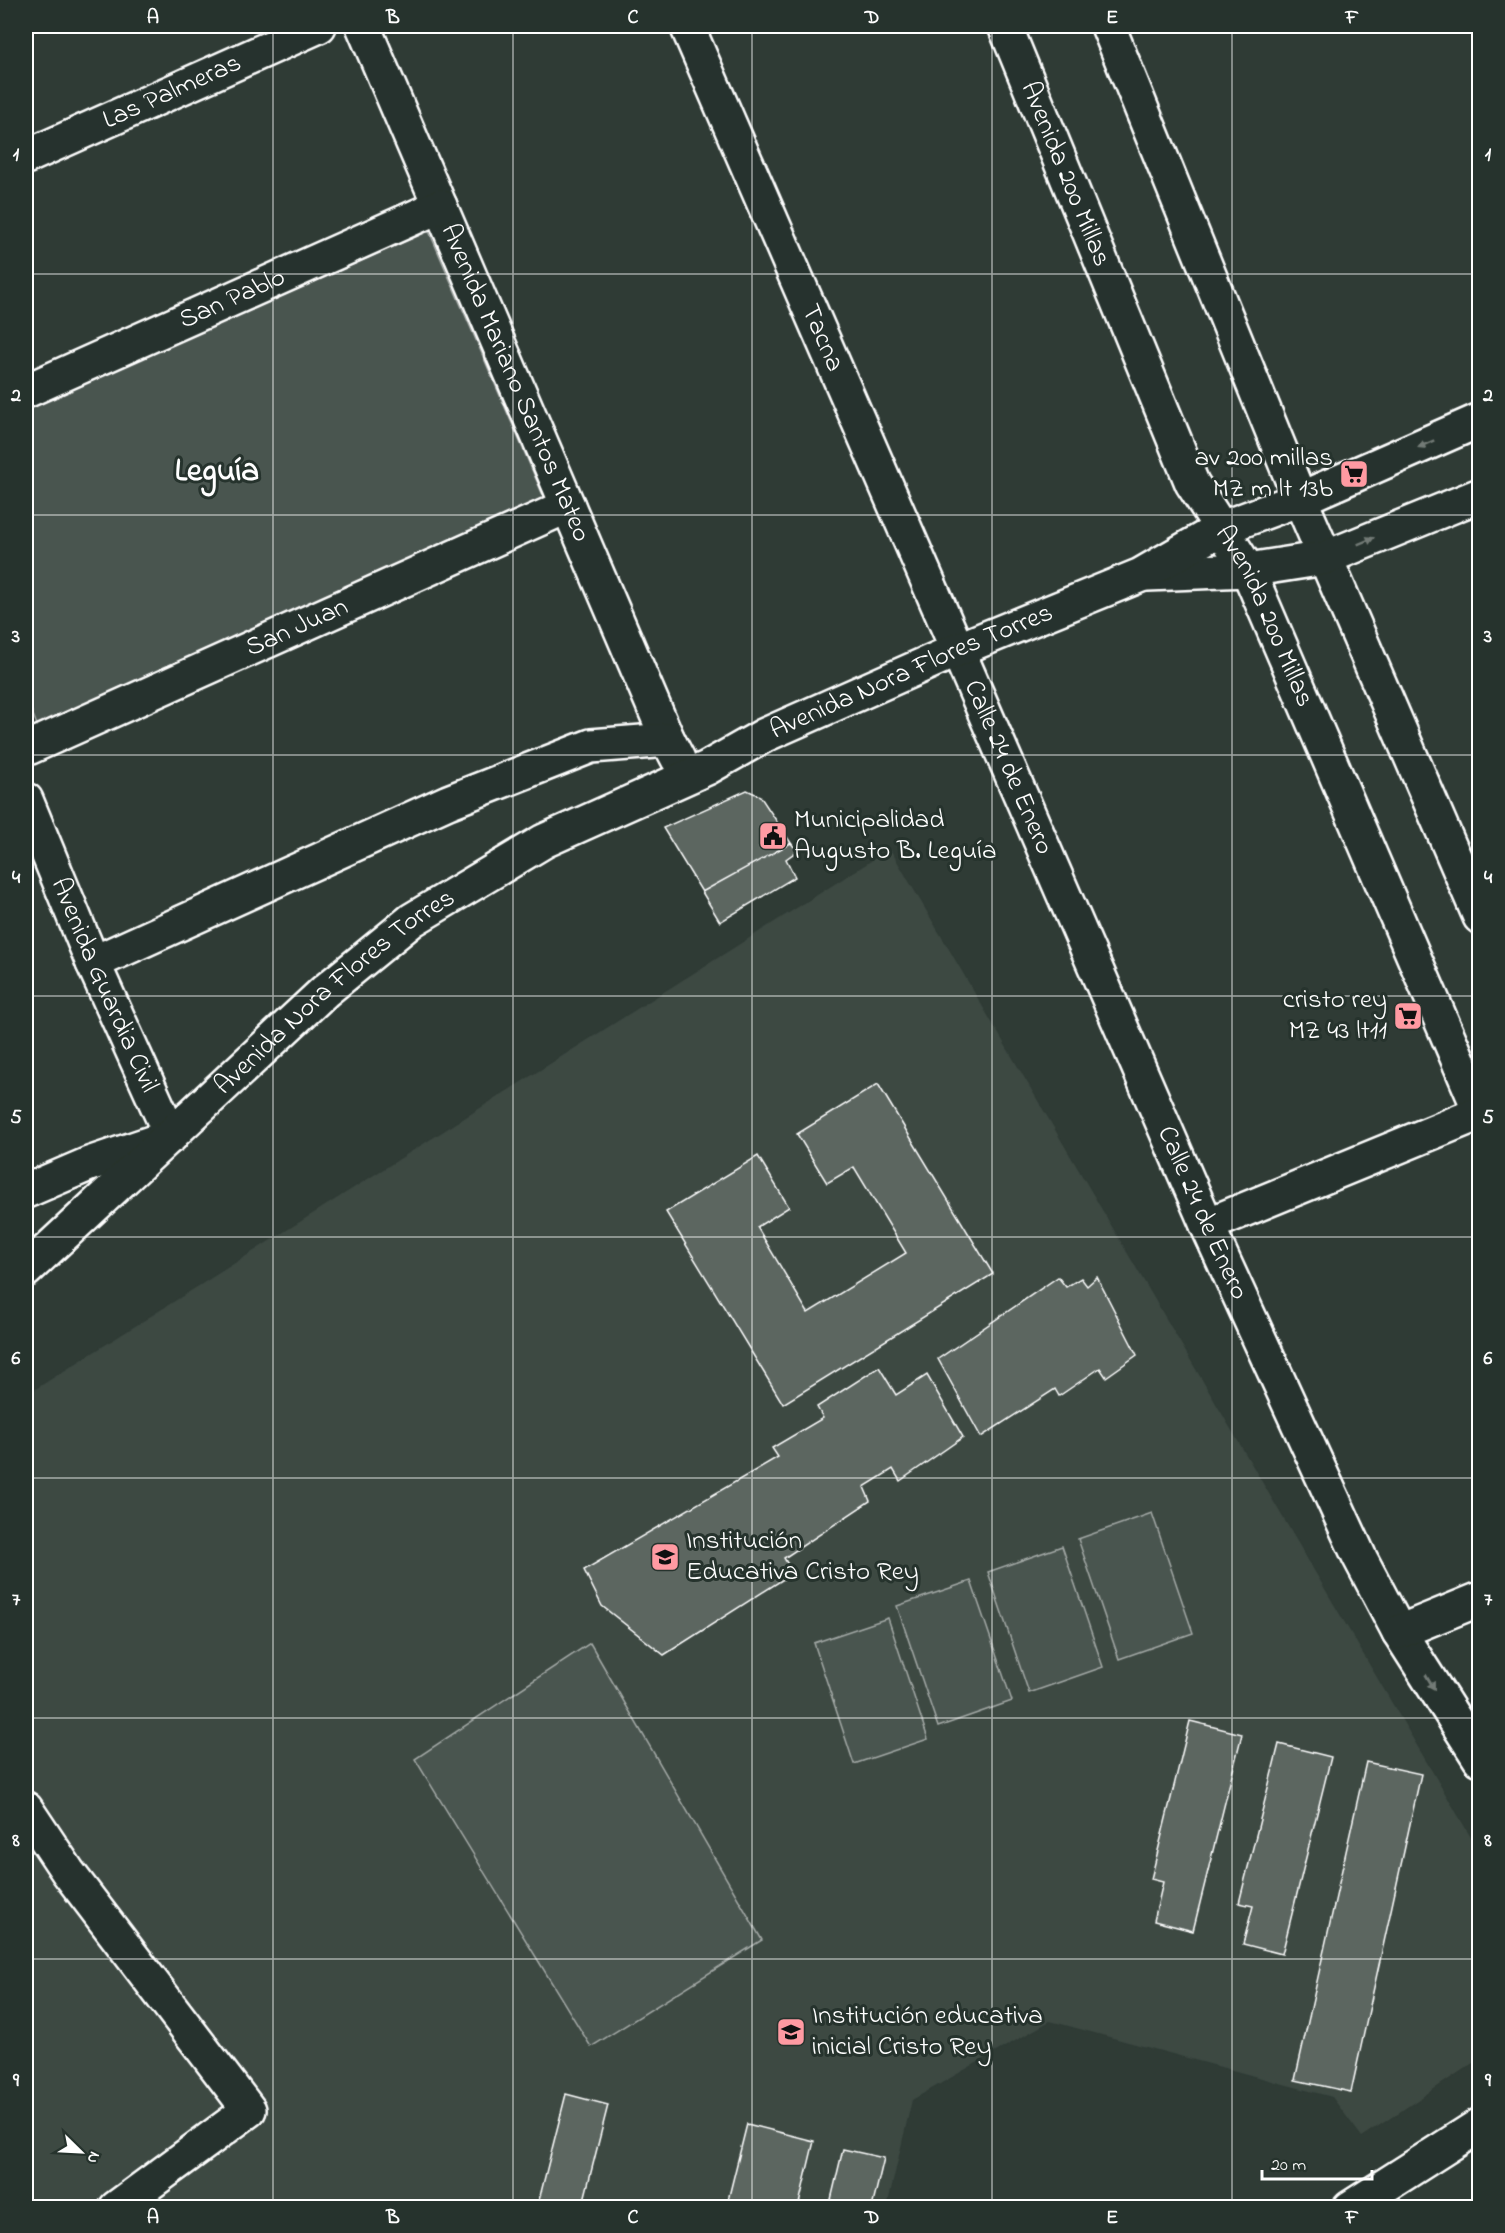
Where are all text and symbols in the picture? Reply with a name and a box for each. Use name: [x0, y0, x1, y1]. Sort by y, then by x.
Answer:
text: A: [147, 4, 159, 33]
text: B: [385, 4, 400, 33]
text: C: [628, 4, 639, 33]
text: D: [864, 4, 879, 33]
text: E: [1106, 4, 1118, 33]
text: F: [1345, 4, 1359, 33]
street label: Las Palmeras: [97, 44, 248, 140]
street label: Avenida 200 Millas: [1010, 76, 1121, 273]
text: 1: [13, 141, 20, 170]
text: 1: [1485, 141, 1492, 170]
street label: Avenida Mariano Santos Mateo: [430, 218, 601, 548]
street label: San Pablo: [173, 258, 292, 340]
street label: Tacna: [790, 298, 854, 378]
text: 2: [10, 382, 21, 411]
text: 2: [1482, 382, 1493, 411]
place label: av 200 millas MZ m lt 13b: [1195, 439, 1333, 509]
one-way arrow: [1417, 439, 1435, 449]
district label: Leguía: [175, 448, 259, 497]
supermarket icon: av 200 millas MZ m lt 13b: [1338, 458, 1370, 490]
street label: Avenida 200 Millas: [1205, 518, 1324, 713]
one-way arrow: [1357, 536, 1375, 546]
street label: San Juan: [240, 588, 354, 667]
street label: Avenida Nora Flores Torres: [764, 593, 1059, 750]
text: 3: [11, 623, 20, 652]
text: 3: [1483, 623, 1492, 652]
street label: Calle 24 de Enero: [953, 674, 1064, 861]
place label: Municipalidad Augusto B. Leguía: [794, 801, 997, 871]
public building icon: Municipalidad Augusto B. Leguía: [757, 820, 789, 852]
text: 4: [12, 864, 21, 893]
text: 4: [1484, 864, 1493, 893]
street label: Avenida Guardia Civil: [40, 872, 168, 1099]
street label: Avenida Nora Flores Torres: [205, 879, 462, 1104]
place label: cristo rey MZ 43 lt11: [1283, 981, 1387, 1051]
supermarket icon: cristo rey MZ 43 lt11: [1392, 1000, 1424, 1032]
text: 5: [10, 1104, 22, 1133]
text: 5: [1482, 1104, 1494, 1133]
street label: Calle 24 de Enero: [1147, 1120, 1258, 1306]
text: 6: [12, 1345, 21, 1374]
text: 6: [1484, 1345, 1493, 1374]
place label: Institución Educativa Cristo Rey: [686, 1522, 919, 1592]
school or university icon: Institución Educativa Cristo Rey: [649, 1541, 681, 1573]
text: 7: [12, 1586, 21, 1615]
text: 7: [1484, 1586, 1493, 1615]
one-way arrow: [1424, 1674, 1435, 1690]
text: 8: [11, 1827, 20, 1856]
text: 8: [1483, 1827, 1492, 1856]
place label: Institución educativa inicial Cristo Rey: [812, 1997, 1043, 2067]
school or university icon: Institución educativa inicial Cristo Rey: [775, 2016, 807, 2048]
text: 9: [12, 2067, 20, 2096]
text: 9: [1484, 2067, 1492, 2096]
north arrow: [51, 2122, 111, 2182]
scale bar: [1262, 2143, 1372, 2181]
text: N: [80, 2147, 106, 2167]
text: 20 m: [1271, 2153, 1306, 2179]
text: A: [147, 2204, 159, 2233]
text: B: [385, 2204, 400, 2233]
text: C: [628, 2204, 639, 2233]
text: D: [864, 2204, 879, 2233]
text: E: [1106, 2204, 1118, 2233]
text: F: [1345, 2204, 1359, 2233]

